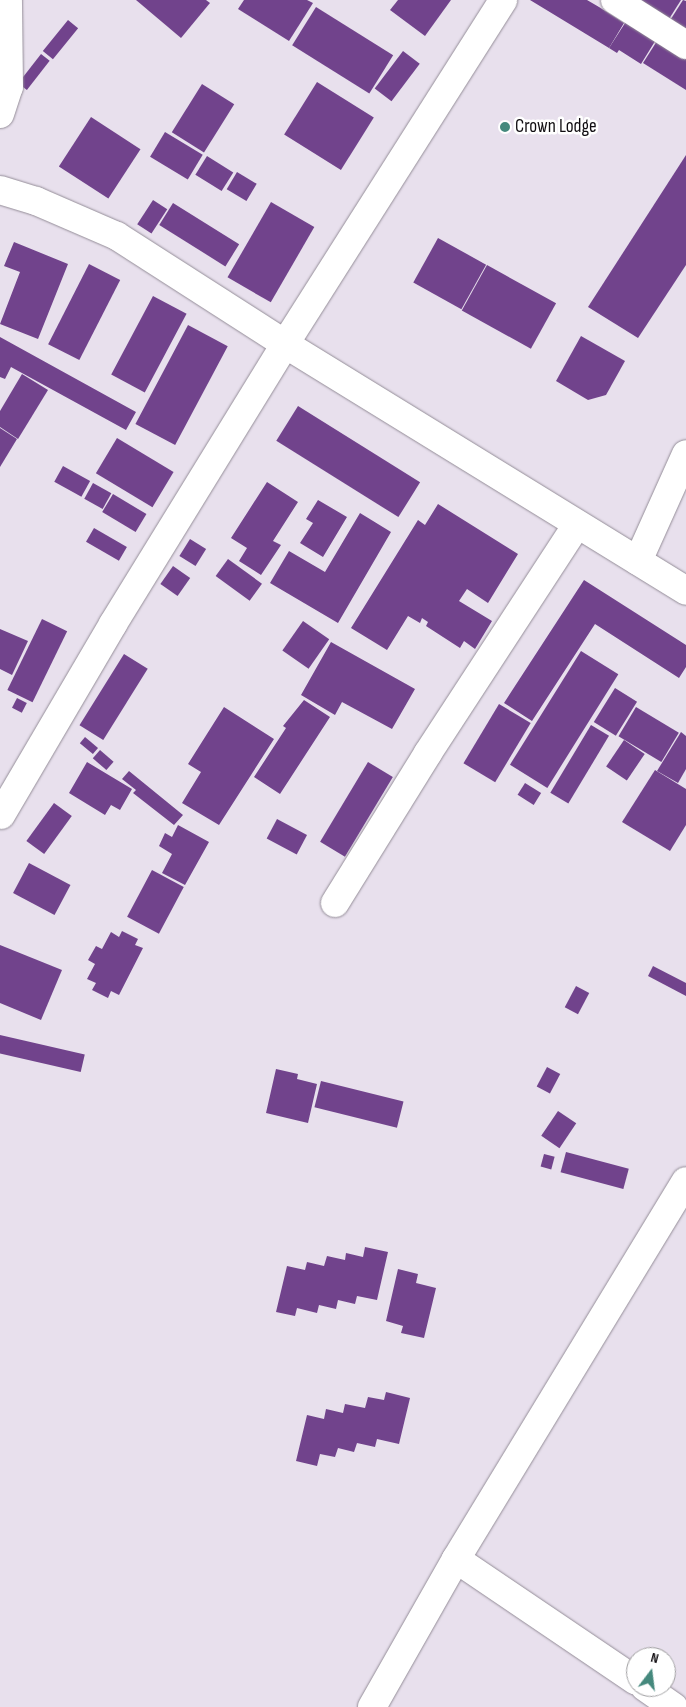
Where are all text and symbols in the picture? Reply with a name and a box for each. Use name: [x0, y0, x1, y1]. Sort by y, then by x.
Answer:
place label: Crown Lodge: [515, 116, 597, 138]
marker: Crown Lodge: [499, 121, 511, 133]
north arrow: [626, 1647, 676, 1697]
text: N: [649, 1649, 661, 1667]

